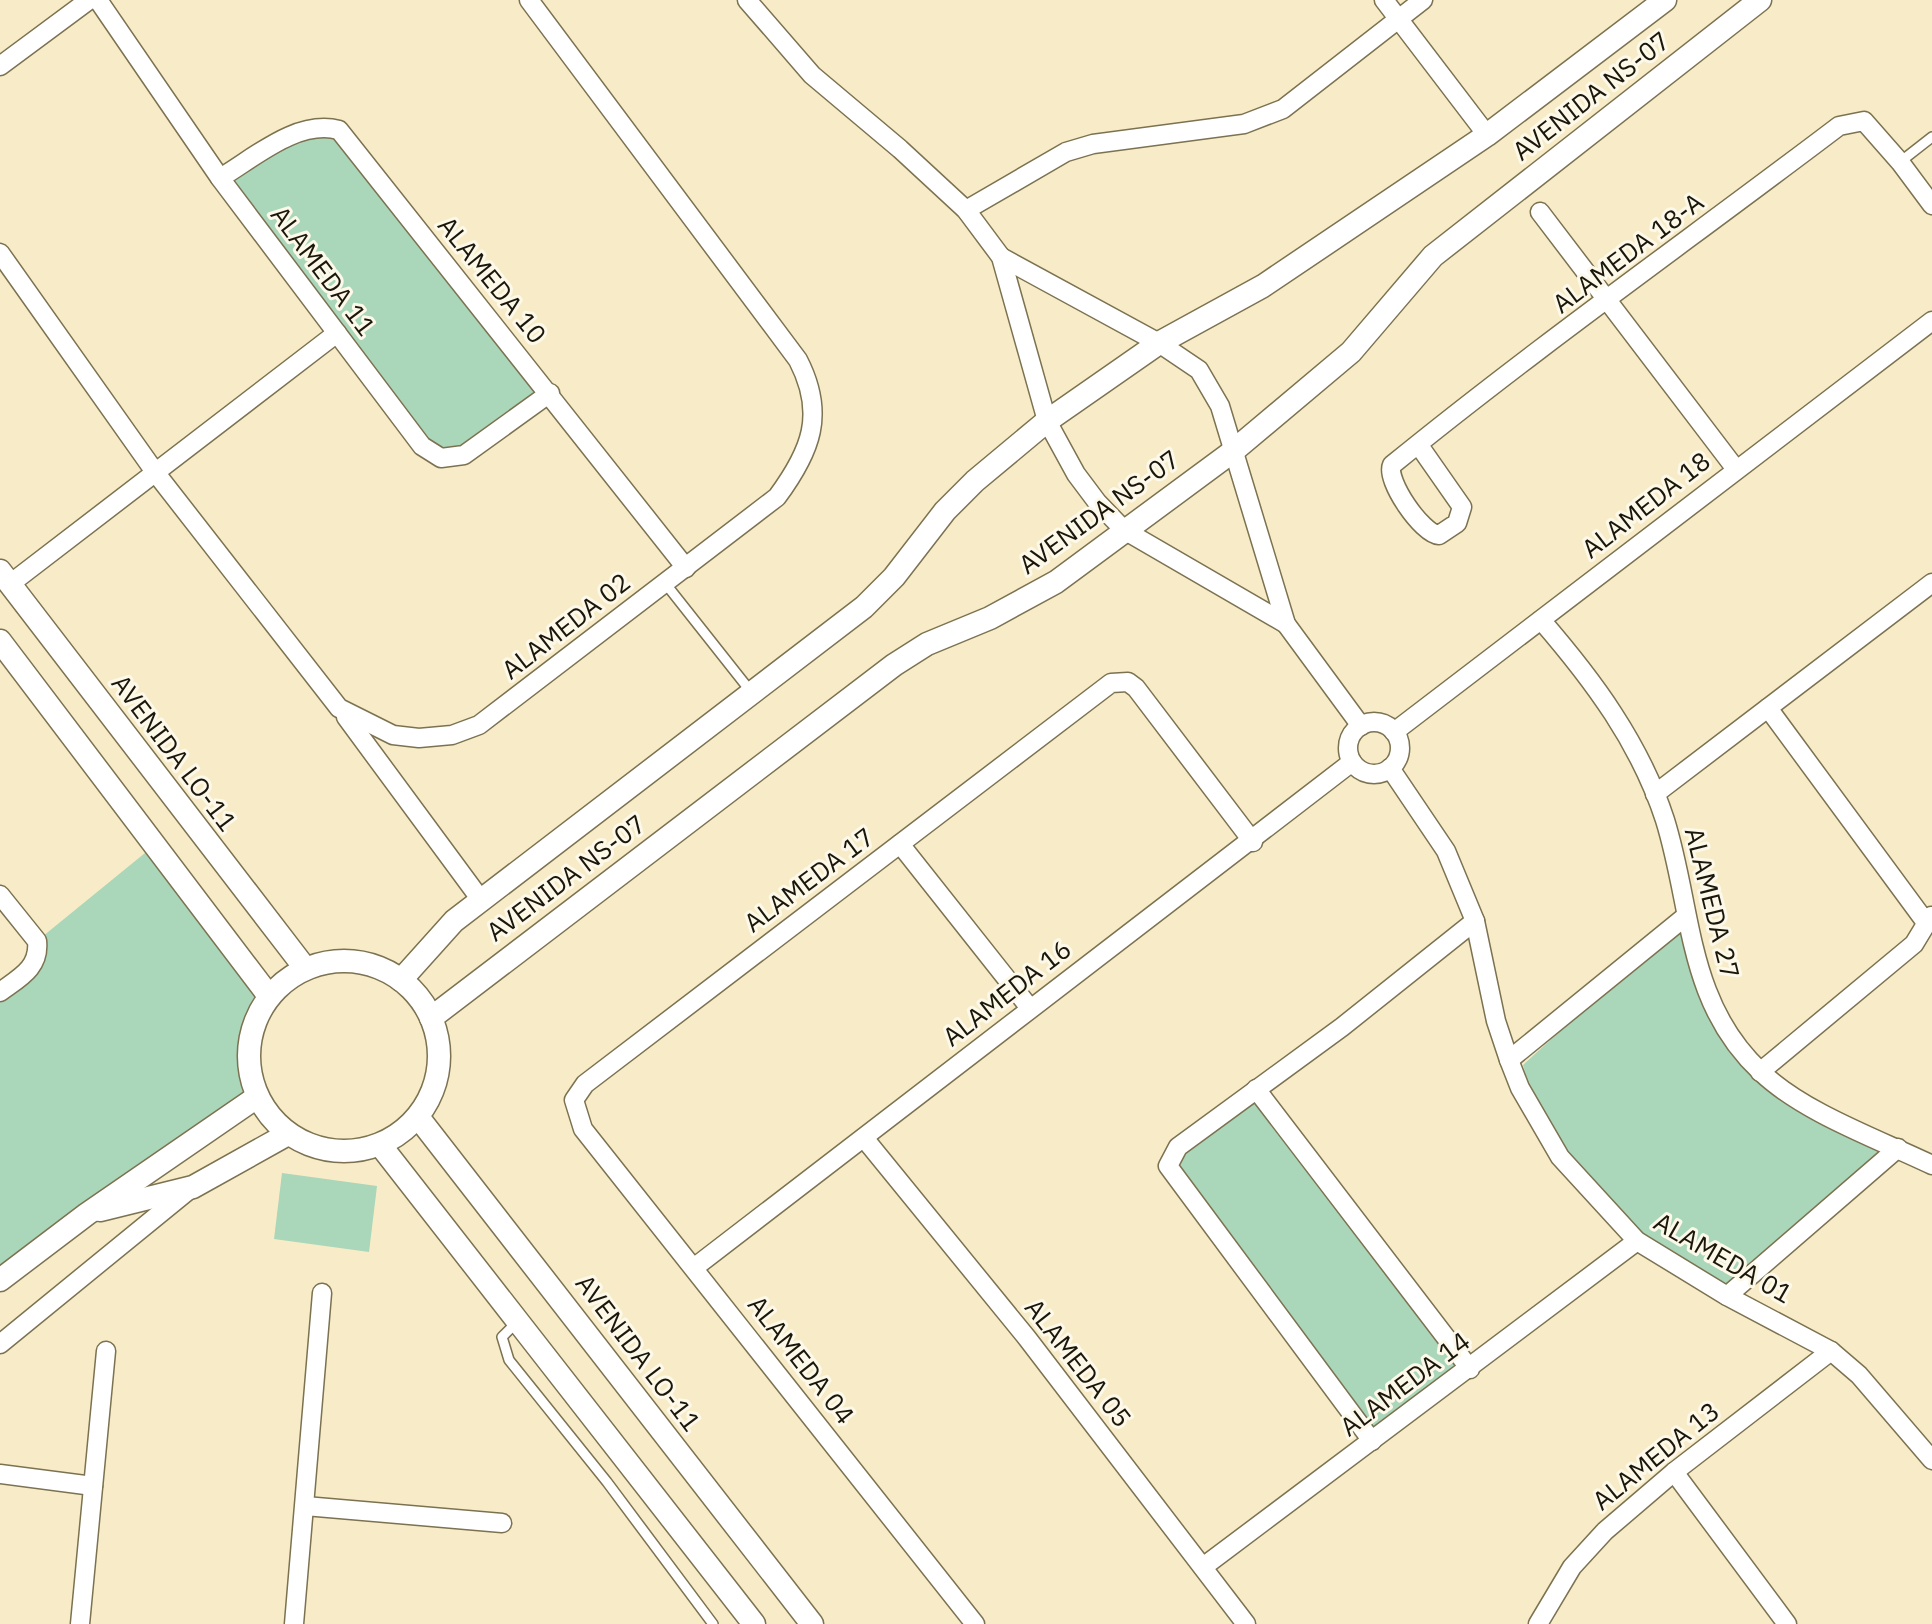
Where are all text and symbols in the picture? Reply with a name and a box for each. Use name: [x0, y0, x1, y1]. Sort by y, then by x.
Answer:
street label: AVENIDA NS-07: [1505, 23, 1676, 167]
street label: ALAMEDA 18-A: [1545, 184, 1710, 320]
street label: ALAMEDA 11: [264, 199, 384, 342]
street label: ALAMEDA 10: [431, 209, 555, 350]
street label: AVENIDA NS-07: [1011, 441, 1186, 581]
street label: ALAMEDA 18: [1574, 443, 1717, 565]
street label: ALAMEDA 02: [494, 564, 637, 686]
street label: AVENIDA LO-11: [105, 667, 245, 838]
street label: AVENIDA NS-07: [479, 806, 652, 948]
street label: ALAMEDA 17: [737, 819, 880, 939]
street label: ALAMEDA 27: [1678, 824, 1748, 982]
street label: ALAMEDA 16: [935, 931, 1078, 1053]
street label: ALAMEDA 01: [1648, 1204, 1799, 1310]
street label: AVENIDA LO-11: [569, 1267, 709, 1438]
street label: ALAMEDA 04: [741, 1288, 863, 1431]
street label: ALAMEDA 05: [1018, 1291, 1140, 1434]
street label: ALAMEDA 14: [1333, 1323, 1476, 1443]
street label: ALAMEDA 13: [1585, 1393, 1726, 1517]

